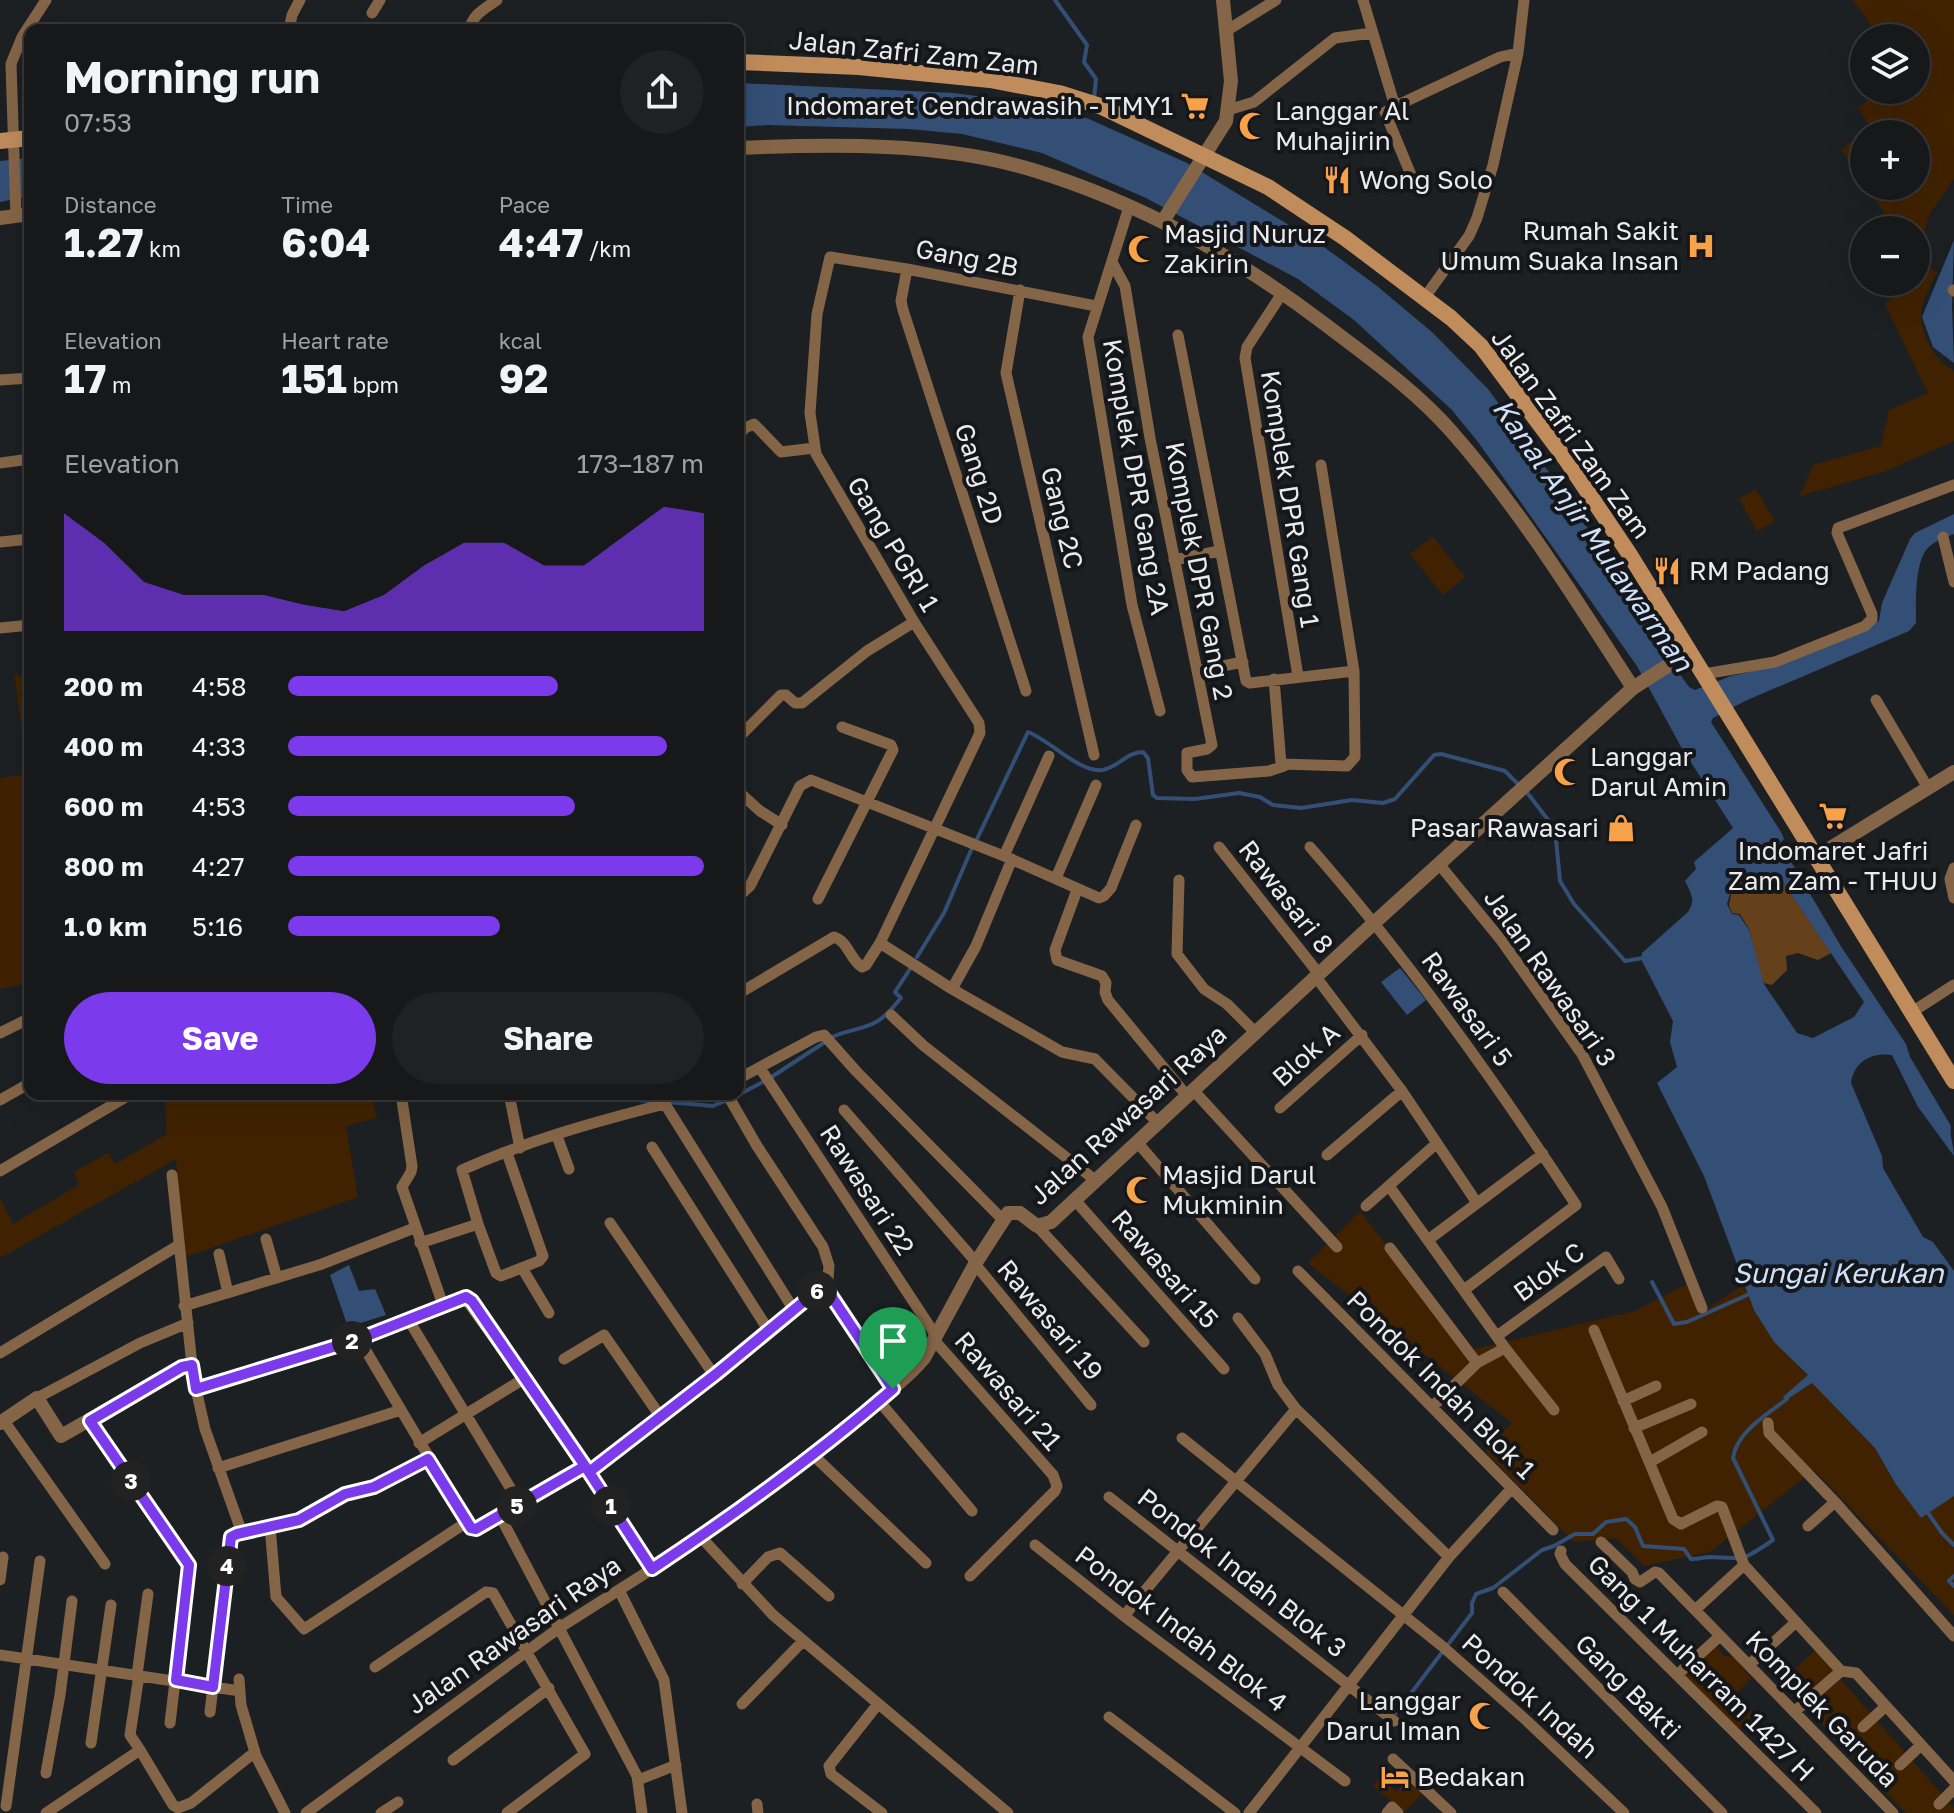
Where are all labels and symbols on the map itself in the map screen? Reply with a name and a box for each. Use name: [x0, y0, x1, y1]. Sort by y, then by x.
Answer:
street label: Jalan Zafri Zam Zam: [788, 24, 1041, 81]
place label: Indomaret Cendrawasih - TMY1: [786, 90, 1173, 121]
supermarket icon: Indomaret Cendrawasih - TMY1: [1180, 91, 1210, 121]
place label: Langgar Al Muhajirin: [1275, 95, 1409, 156]
mosque icon: Langgar Al Muhajirin: [1238, 111, 1268, 141]
place label: Wong Solo: [1359, 164, 1493, 195]
restaurant icon: Wong Solo: [1322, 165, 1352, 195]
place label: Rumah Sakit Umum Suaka Insan: [1440, 215, 1679, 276]
place label: Masjid Nuruz Zakirin: [1164, 218, 1326, 279]
hospital icon: Rumah Sakit Umum Suaka Insan: [1686, 231, 1716, 261]
street label: Gang 2B: [913, 232, 1021, 283]
mosque icon: Masjid Nuruz Zakirin: [1127, 234, 1157, 264]
street label: Jalan Zafri Zam Zam: [1485, 323, 1658, 544]
street label: Komplek DPR Gang 2A: [1097, 336, 1176, 617]
street label: Komplek DPR Gang 1: [1255, 368, 1326, 630]
water label: Kanal Anjir Mulawarman: [1487, 392, 1701, 679]
street label: Gang 2D: [949, 419, 1010, 528]
street label: Komplek DPR Gang 2: [1159, 439, 1240, 703]
street label: Gang 2C: [1035, 464, 1090, 572]
street label: Gang PGRI 1: [841, 471, 946, 617]
place label: RM Padang: [1689, 555, 1830, 586]
restaurant icon: RM Padang: [1652, 556, 1682, 586]
place label: Langgar Darul Amin: [1590, 741, 1727, 802]
mosque icon: Langgar Darul Amin: [1553, 757, 1583, 787]
supermarket icon: Indomaret Jafri Zam Zam - THUU: [1818, 801, 1848, 831]
place label: Pasar Rawasari: [1410, 812, 1599, 843]
shop icon: Pasar Rawasari: [1606, 813, 1636, 843]
street label: Rawasari 8: [1233, 834, 1340, 959]
place label: Indomaret Jafri Zam Zam - THUU: [1728, 835, 1938, 896]
street label: Jalan Rawasari 3: [1478, 883, 1623, 1072]
street label: Rawasari 5: [1415, 945, 1519, 1072]
street label: Blok A: [1266, 1016, 1346, 1093]
street label: Jalan Rawasari Raya: [1023, 1018, 1232, 1211]
street label: Rawasari 22: [814, 1119, 921, 1261]
place label: Masjid Darul Mukminin: [1162, 1159, 1316, 1220]
mosque icon: Masjid Darul Mukminin: [1125, 1175, 1155, 1205]
street label: Rawasari 15: [1106, 1203, 1225, 1334]
street label: Blok C: [1507, 1236, 1590, 1308]
street label: Rawasari 19: [991, 1253, 1110, 1386]
water label: Sungai Kerukan: [1732, 1256, 1945, 1289]
pin: 6: [797, 1271, 837, 1311]
street label: Pondok Indah Blok 1: [1341, 1284, 1542, 1485]
pin: [859, 1307, 927, 1389]
pin: 2: [332, 1321, 372, 1361]
street label: Rawasari 21: [949, 1325, 1068, 1456]
pin: 3: [111, 1461, 151, 1501]
street label: Pondok Indah Blok 3: [1132, 1482, 1353, 1664]
pin: 5: [497, 1486, 537, 1526]
pin: 1: [591, 1486, 631, 1526]
street label: Pondok Indah Blok 4: [1070, 1539, 1293, 1718]
pin: 4: [207, 1546, 247, 1586]
street label: Gang 1 Muharram 1427 H: [1582, 1548, 1821, 1787]
street label: Jalan Rawasari Raya: [401, 1549, 627, 1720]
street label: Komplek Garuda: [1740, 1624, 1905, 1793]
street label: Pondok Indah: [1456, 1627, 1605, 1765]
street label: Gang Bakti: [1569, 1628, 1687, 1746]
place label: Langgar Darul Iman: [1326, 1685, 1461, 1746]
mosque icon: Langgar Darul Iman: [1468, 1701, 1498, 1731]
place label: Bedakan: [1417, 1761, 1525, 1792]
hotel icon: Bedakan: [1380, 1762, 1410, 1792]

